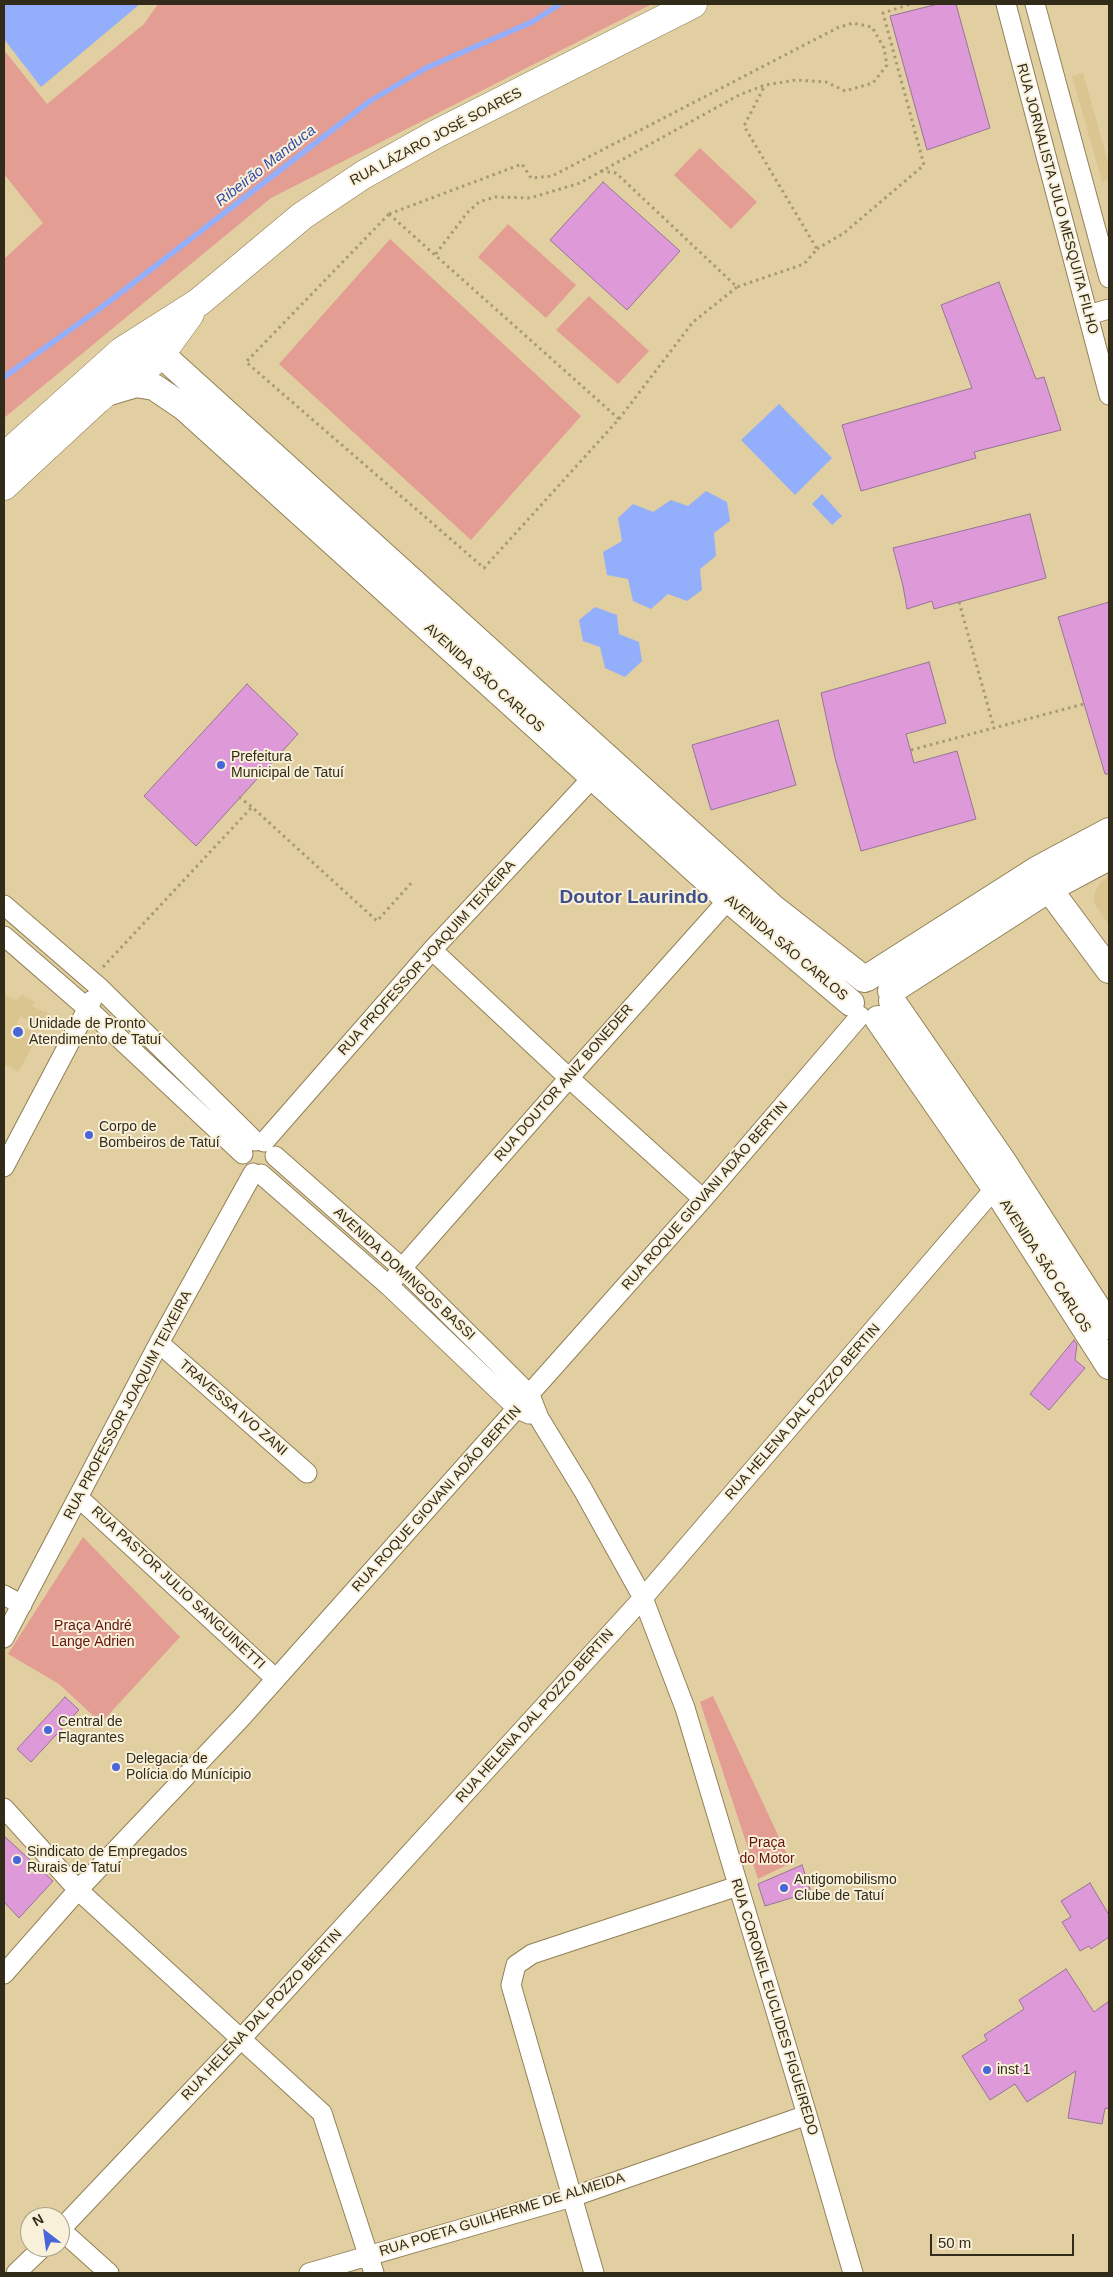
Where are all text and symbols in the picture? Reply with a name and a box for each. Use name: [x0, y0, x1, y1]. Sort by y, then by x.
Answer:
street label: RUA JORNALISTA JULO MESQUITA FILHO: [1013, 62, 1101, 336]
street label: RUA LÁZARO JOSÉ SOARES: [347, 84, 525, 190]
water label: Ribeirão Manduca: [212, 121, 320, 211]
street label: AVENIDA SÃO CARLOS: [421, 620, 547, 736]
place label: Prefeitura Municipal de Tatuí: [231, 749, 344, 782]
marker: Prefeitura Municipal de Tatuí: [215, 759, 227, 771]
street label: RUA PROFESSOR JOAQUIM TEIXEIRA: [335, 857, 519, 1059]
district label: Doutor Laurindo: [560, 887, 708, 909]
street label: AVENIDA SÃO CARLOS: [721, 892, 851, 1004]
street label: RUA DOUTOR ANIZ BONEDER: [491, 1001, 637, 1165]
place label: Unidade de Pronto Atendimento de Tatuí: [29, 1016, 161, 1048]
marker: Unidade de Pronto Atendimento de Tatuí: [11, 1025, 25, 1039]
street label: RUA ROQUE GIOVANI ADÃO BERTIN: [618, 1098, 792, 1294]
place label: Corpo de Bombeiros de Tatuí: [99, 1119, 220, 1152]
marker: Corpo de Bombeiros de Tatuí: [83, 1129, 95, 1141]
street label: AVENIDA SÃO CARLOS: [996, 1196, 1094, 1336]
street label: AVENIDA DOMINGOS BASSI: [330, 1204, 478, 1344]
street label: RUA PROFESSOR JOAQUIM TEIXEIRA: [60, 1288, 196, 1522]
street label: RUA HELENA DAL POZZO BERTIN: [722, 1321, 884, 1503]
street label: TRAVESSA IVO ZANI: [176, 1357, 290, 1459]
street label: RUA ROQUE GIOVANI ADÃO BERTIN: [349, 1403, 525, 1595]
street label: RUA PASTOR JULIO SANGUINETTI: [88, 1503, 268, 1673]
park label: Praça André Lange Adrien: [51, 1618, 135, 1650]
street label: RUA HELENA DAL POZZO BERTIN: [453, 1626, 617, 1806]
place label: Central de Flagrantes: [58, 1714, 124, 1746]
marker: Central de Flagrantes: [42, 1724, 54, 1736]
place label: Delegacia de Polícia do Munícipio: [126, 1751, 251, 1784]
marker: Delegacia de Polícia do Munícipio: [110, 1761, 122, 1773]
park label: Praça do Motor: [739, 1835, 795, 1868]
place label: Sindicato de Empregados Rurais de Tatuí: [27, 1844, 187, 1876]
marker: Sindicato de Empregados Rurais de Tatuí: [11, 1854, 23, 1866]
place label: Antigomobilismo Clube de Tatuí: [794, 1872, 897, 1904]
street label: RUA CORONEL EUCLIDES FIGUEIREDO: [727, 1877, 821, 2137]
marker: Antigomobilismo Clube de Tatuí: [778, 1882, 790, 1894]
street label: RUA HELENA DAL POZZO BERTIN: [178, 1926, 346, 2104]
place label: inst 1: [997, 2062, 1030, 2078]
marker: inst 1: [981, 2064, 993, 2076]
street label: RUA POETA GUILHERME DE ALMEIDA: [377, 2170, 627, 2260]
north arrow: [20, 2207, 70, 2257]
text: N: [30, 2210, 46, 2229]
scale bar: [933, 2224, 1077, 2256]
text: 50 m: [938, 2234, 971, 2251]

